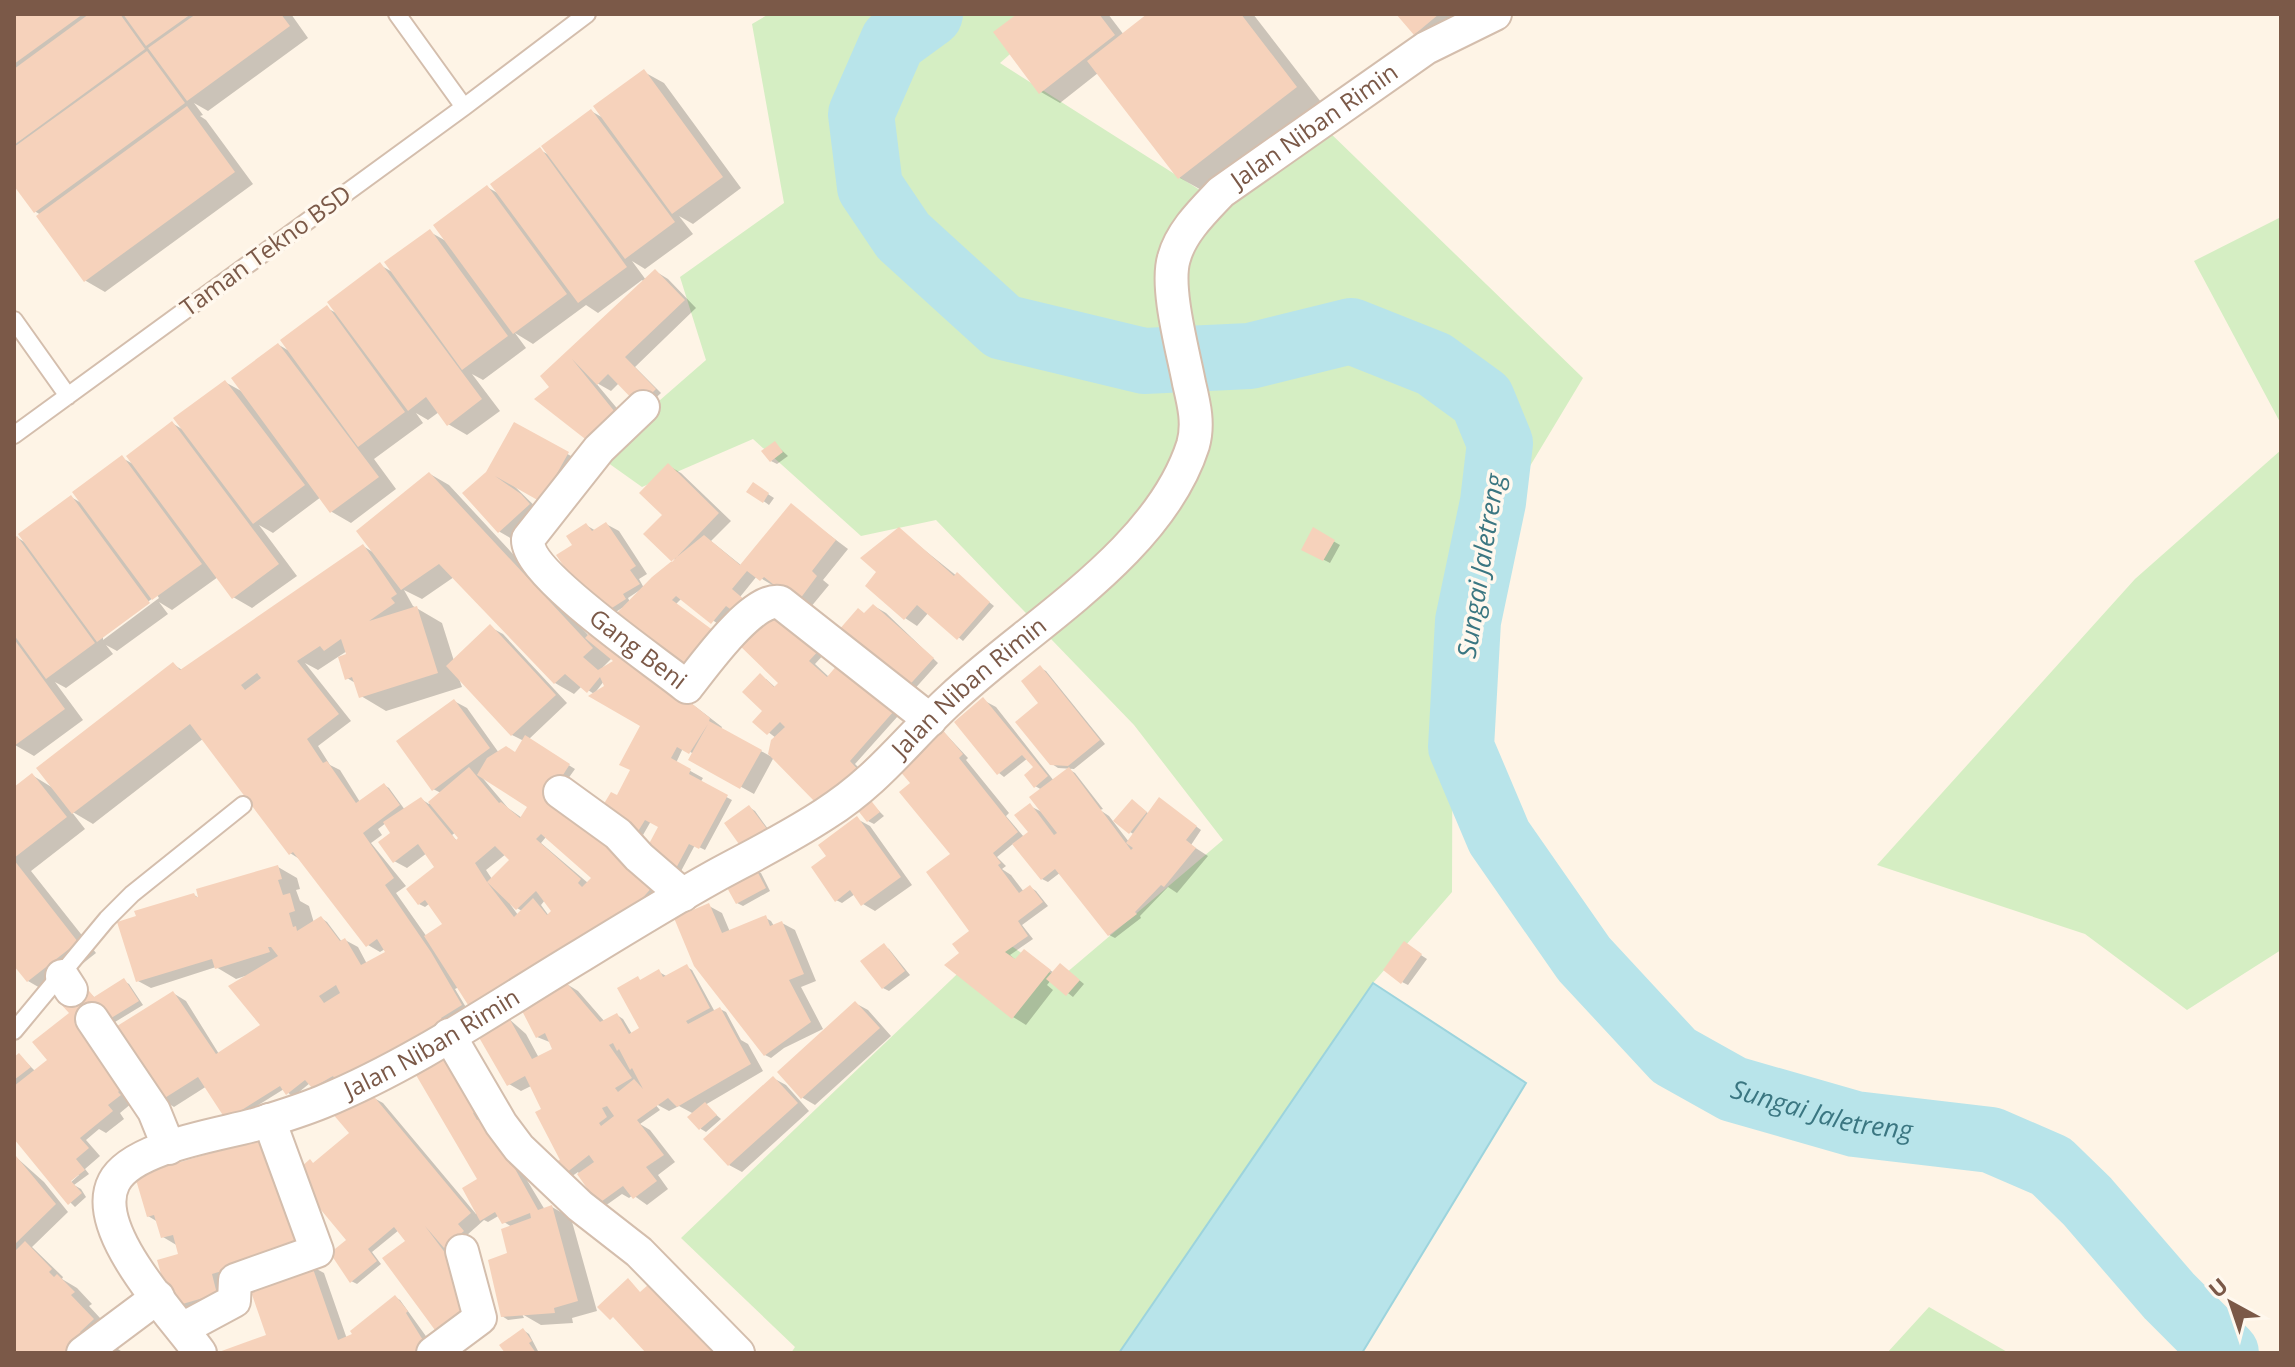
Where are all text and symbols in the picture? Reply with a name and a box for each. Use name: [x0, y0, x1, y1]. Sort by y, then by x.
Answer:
street label: Jalan Niban Rimin: [1222, 55, 1404, 196]
street label: Taman Tekno BSD: [173, 177, 357, 323]
water label: Sungai Jaletreng: [1448, 470, 1513, 661]
street label: Gang Beni: [583, 601, 694, 696]
street label: Jalan Niban Rimin: [882, 608, 1053, 766]
street label: Jalan Niban Rimin: [336, 980, 525, 1106]
water label: Sungai Jaletreng: [1727, 1070, 1916, 1148]
north arrow: [2191, 1263, 2271, 1343]
text: U: [2201, 1270, 2234, 1304]

